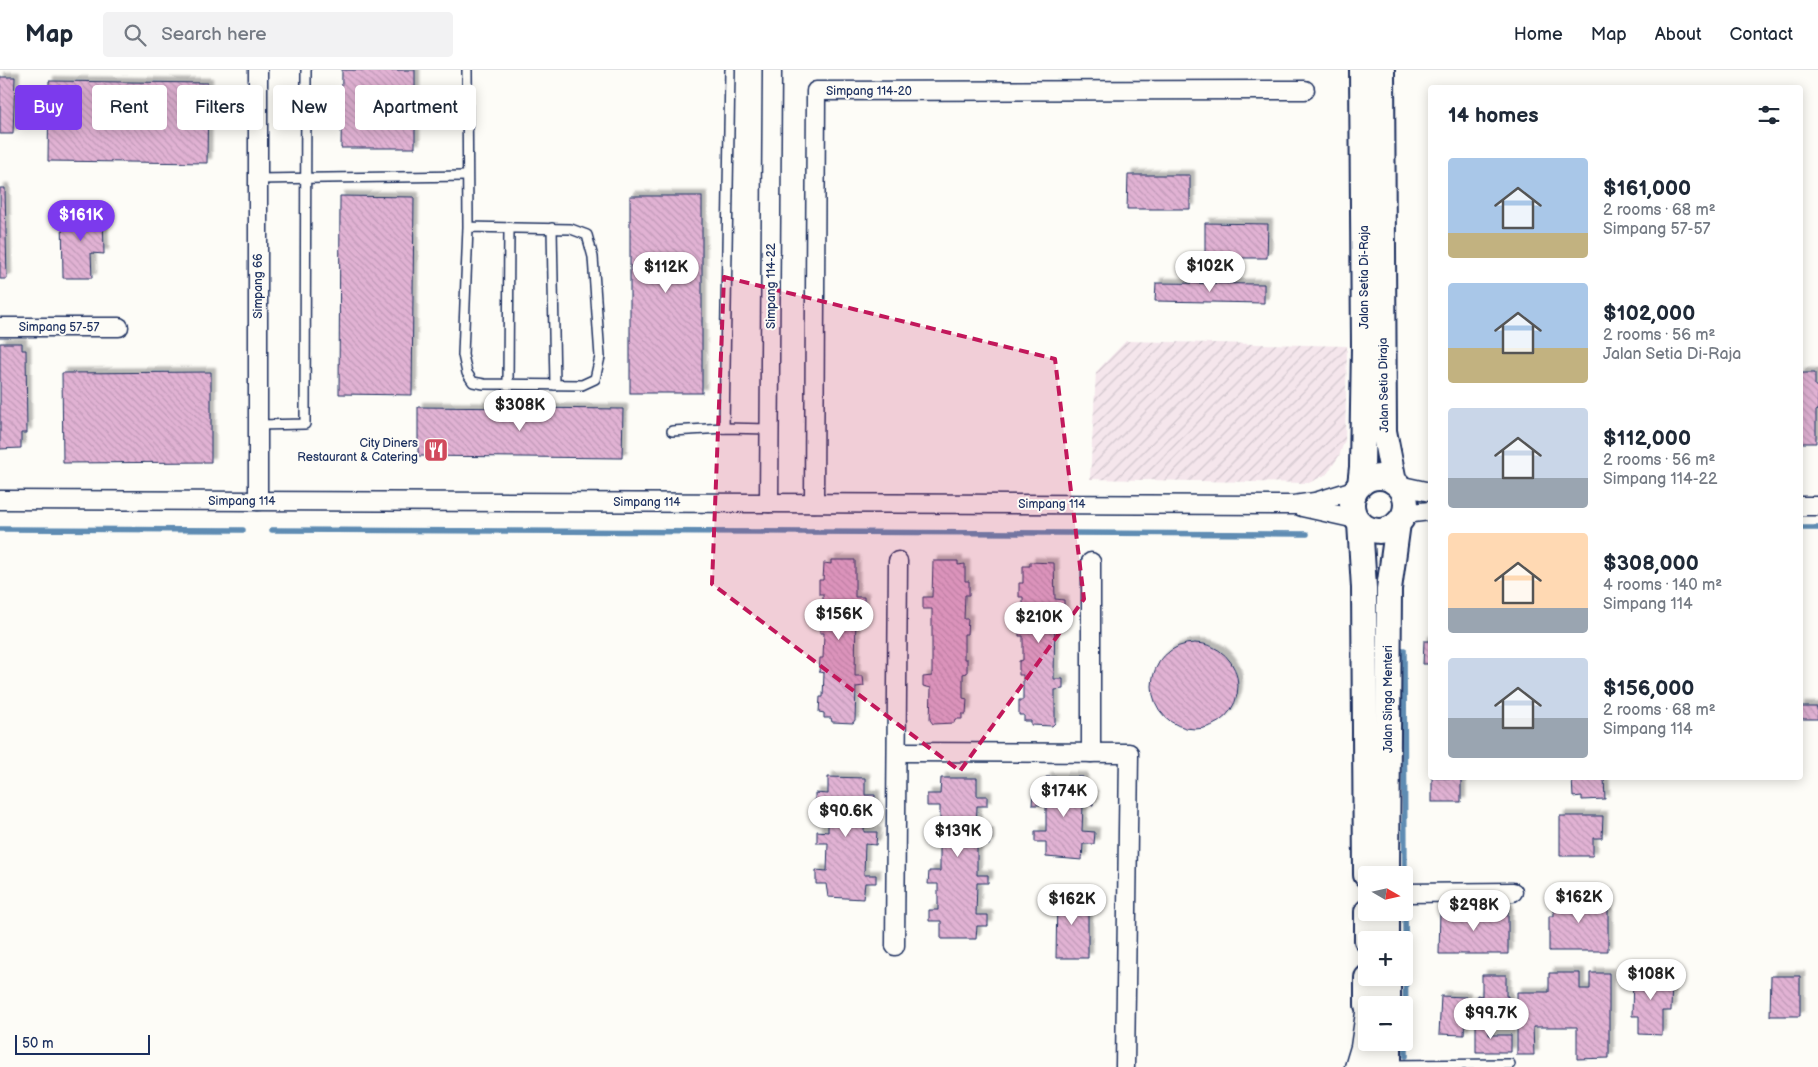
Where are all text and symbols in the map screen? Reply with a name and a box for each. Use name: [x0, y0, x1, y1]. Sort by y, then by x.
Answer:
search box: [103, 12, 453, 57]
text: Map: [25, 20, 73, 49]
icon: search: [121, 21, 149, 49]
text: Search here: [161, 23, 267, 46]
text: Home: [1514, 24, 1563, 45]
text: Map: [1591, 24, 1627, 45]
text: About: [1655, 24, 1702, 45]
text: Contact: [1730, 24, 1793, 45]
street label: Simpang 114-20: [826, 84, 912, 99]
chip: Buy: [15, 85, 82, 130]
chip: Rent: [92, 85, 167, 130]
chip: Filters: [177, 85, 263, 130]
chip: New: [273, 85, 345, 130]
chip: Apartment: [355, 85, 476, 130]
icon: filters: [1755, 101, 1783, 129]
text: 14 homes: [1448, 103, 1539, 128]
text: $161,000: [1603, 176, 1691, 201]
icon: home: [1488, 178, 1548, 238]
pin: $161K: [46, 200, 116, 242]
text: 2 rooms · 68 m²: [1603, 201, 1716, 220]
text: $161K: [59, 206, 103, 225]
text: Simpang 57-57: [1603, 220, 1710, 239]
street label: Jalan Setia Di-Raja: [1357, 225, 1372, 329]
street label: Simpang 114-22: [764, 243, 779, 329]
pin: $102K: [1175, 250, 1245, 293]
pin: $112K: [631, 252, 701, 294]
street label: Simpang 66: [251, 253, 266, 319]
text: $102K: [1186, 257, 1234, 276]
text: $112K: [644, 258, 688, 277]
text: $102,000: [1603, 301, 1695, 326]
icon: home: [1488, 303, 1548, 363]
street label: Simpang 57-57: [19, 320, 99, 335]
text: 2 rooms · 56 m²: [1603, 326, 1715, 345]
street label: Jalan Setia Diraja: [1376, 337, 1392, 433]
text: Jalan Setia Di-Raja: [1603, 345, 1741, 364]
pin: $308K: [485, 390, 555, 432]
text: $308K: [495, 396, 545, 415]
text: $112,000: [1603, 426, 1691, 451]
icon: home: [1488, 428, 1548, 488]
place label: City Diners Restaurant & Catering: [297, 436, 418, 465]
restaurant icon: City Diners Restaurant & Catering: [423, 437, 449, 463]
text: 2 rooms · 56 m²: [1603, 451, 1715, 470]
text: Simpang 114-22: [1603, 470, 1717, 489]
street label: Simpang 114: [208, 494, 276, 509]
street label: Simpang 114: [613, 495, 681, 510]
street label: Simpang 114: [1018, 497, 1086, 512]
text: $308,000: [1603, 551, 1699, 576]
icon: home: [1488, 553, 1548, 613]
text: 4 rooms · 140 m²: [1603, 576, 1722, 595]
text: Simpang 114: [1603, 595, 1693, 614]
pin: $156K: [804, 598, 874, 641]
pin: $210K: [1004, 602, 1074, 644]
text: $156K: [815, 605, 863, 624]
text: $210K: [1015, 608, 1063, 627]
street label: Jalan Singa Menteri: [1381, 645, 1396, 753]
text: $156,000: [1603, 676, 1694, 701]
icon: home: [1488, 678, 1548, 738]
text: 2 rooms · 68 m²: [1603, 701, 1716, 720]
text: Simpang 114: [1603, 720, 1693, 739]
pin: $174K: [1029, 776, 1099, 818]
text: $174K: [1041, 782, 1087, 801]
pin: $90.6K: [805, 796, 887, 838]
text: $90.6K: [819, 802, 873, 821]
pin: $139K: [923, 816, 993, 858]
text: $139K: [935, 822, 981, 841]
north arrow: [1358, 866, 1412, 921]
map controls: [1358, 866, 1413, 1051]
pin: $162K: [1544, 882, 1614, 924]
pin: $162K: [1037, 884, 1107, 926]
text: $162K: [1555, 888, 1603, 907]
text: $162K: [1048, 890, 1096, 909]
pin: $298K: [1439, 890, 1509, 932]
text: $298K: [1449, 896, 1499, 915]
button: +: [1358, 931, 1413, 986]
pin: $108K: [1616, 958, 1686, 1001]
text: $108K: [1627, 965, 1675, 984]
button: −: [1358, 996, 1413, 1051]
pin: $99.7K: [1450, 998, 1532, 1040]
text: $99.7K: [1465, 1004, 1517, 1023]
scale bar: [15, 1032, 150, 1055]
text: 50 m: [22, 1035, 54, 1052]

